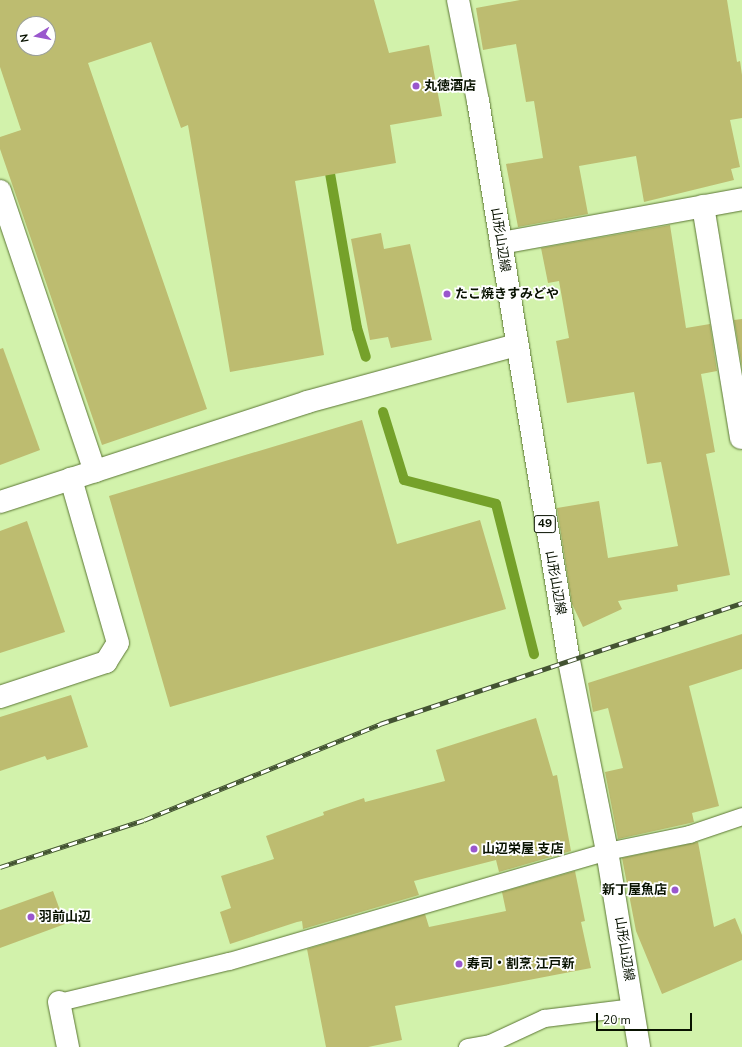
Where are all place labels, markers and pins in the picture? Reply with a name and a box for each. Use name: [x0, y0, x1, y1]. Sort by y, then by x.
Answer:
place label: 丸徳酒店: [424, 78, 476, 94]
marker: 丸徳酒店: [411, 81, 421, 91]
place label: たこ焼きすみどや: [455, 286, 559, 302]
marker: たこ焼きすみどや: [442, 289, 452, 299]
place label: 山辺栄屋 支店: [482, 841, 564, 857]
marker: 山辺栄屋 支店: [469, 844, 479, 854]
place label: 新丁屋魚店: [602, 882, 667, 898]
marker: 新丁屋魚店: [670, 885, 680, 895]
place label: 羽前山辺: [39, 909, 91, 925]
marker: 羽前山辺: [26, 912, 36, 922]
place label: 寿司・割烹 江戸新: [467, 956, 575, 972]
marker: 寿司・割烹 江戸新: [454, 959, 464, 969]

